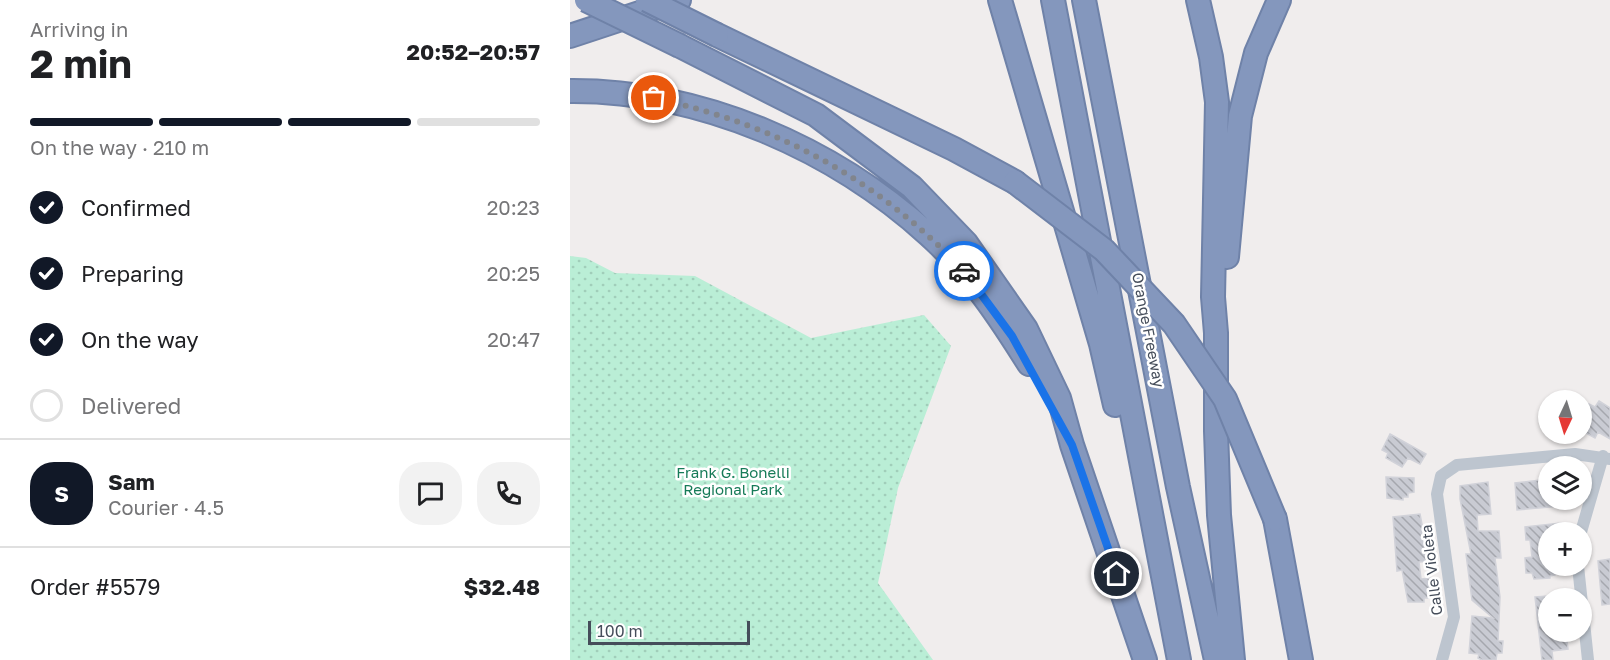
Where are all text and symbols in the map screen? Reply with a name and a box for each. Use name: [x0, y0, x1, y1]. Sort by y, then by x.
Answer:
text: Arriving in: [30, 17, 128, 41]
text: 20:52–20:57: [407, 38, 540, 65]
text: 2 min: [30, 40, 132, 87]
pin: [628, 72, 679, 123]
icon: bag: [637, 81, 670, 114]
text: On the way · 210 m: [30, 135, 209, 159]
icon: check: [30, 191, 63, 224]
text: Confirmed: [81, 194, 191, 221]
text: 20:23: [487, 195, 540, 219]
courier: [934, 241, 994, 301]
icon: car: [948, 255, 981, 288]
icon: check: [30, 257, 63, 290]
text: Preparing: [81, 260, 184, 287]
text: 20:25: [487, 261, 540, 285]
street label: Orange Freeway: [1129, 271, 1169, 389]
icon: check: [30, 323, 63, 356]
text: On the way: [81, 326, 199, 353]
text: 20:47: [487, 327, 540, 351]
north arrow: [1538, 390, 1592, 444]
map controls: [1538, 390, 1592, 642]
text: Delivered: [81, 392, 181, 419]
button: layers: [1538, 456, 1592, 510]
button: chat: [399, 462, 462, 525]
button: phone: [477, 462, 540, 525]
park label: Frank G. Bonelli Regional Park: [676, 463, 790, 498]
text: Sam: [108, 468, 155, 495]
text: S: [54, 480, 69, 507]
text: Courier · 4.5: [108, 495, 224, 519]
button: +: [1538, 522, 1592, 576]
street label: Calle Violeta: [1416, 524, 1446, 617]
pin: [1091, 548, 1142, 599]
icon: home: [1100, 557, 1133, 590]
text: Order #5579: [30, 573, 160, 600]
text: $32.48: [464, 573, 540, 600]
button: −: [1538, 588, 1592, 642]
scale bar: [588, 618, 750, 646]
text: 100 m: [597, 621, 643, 641]

